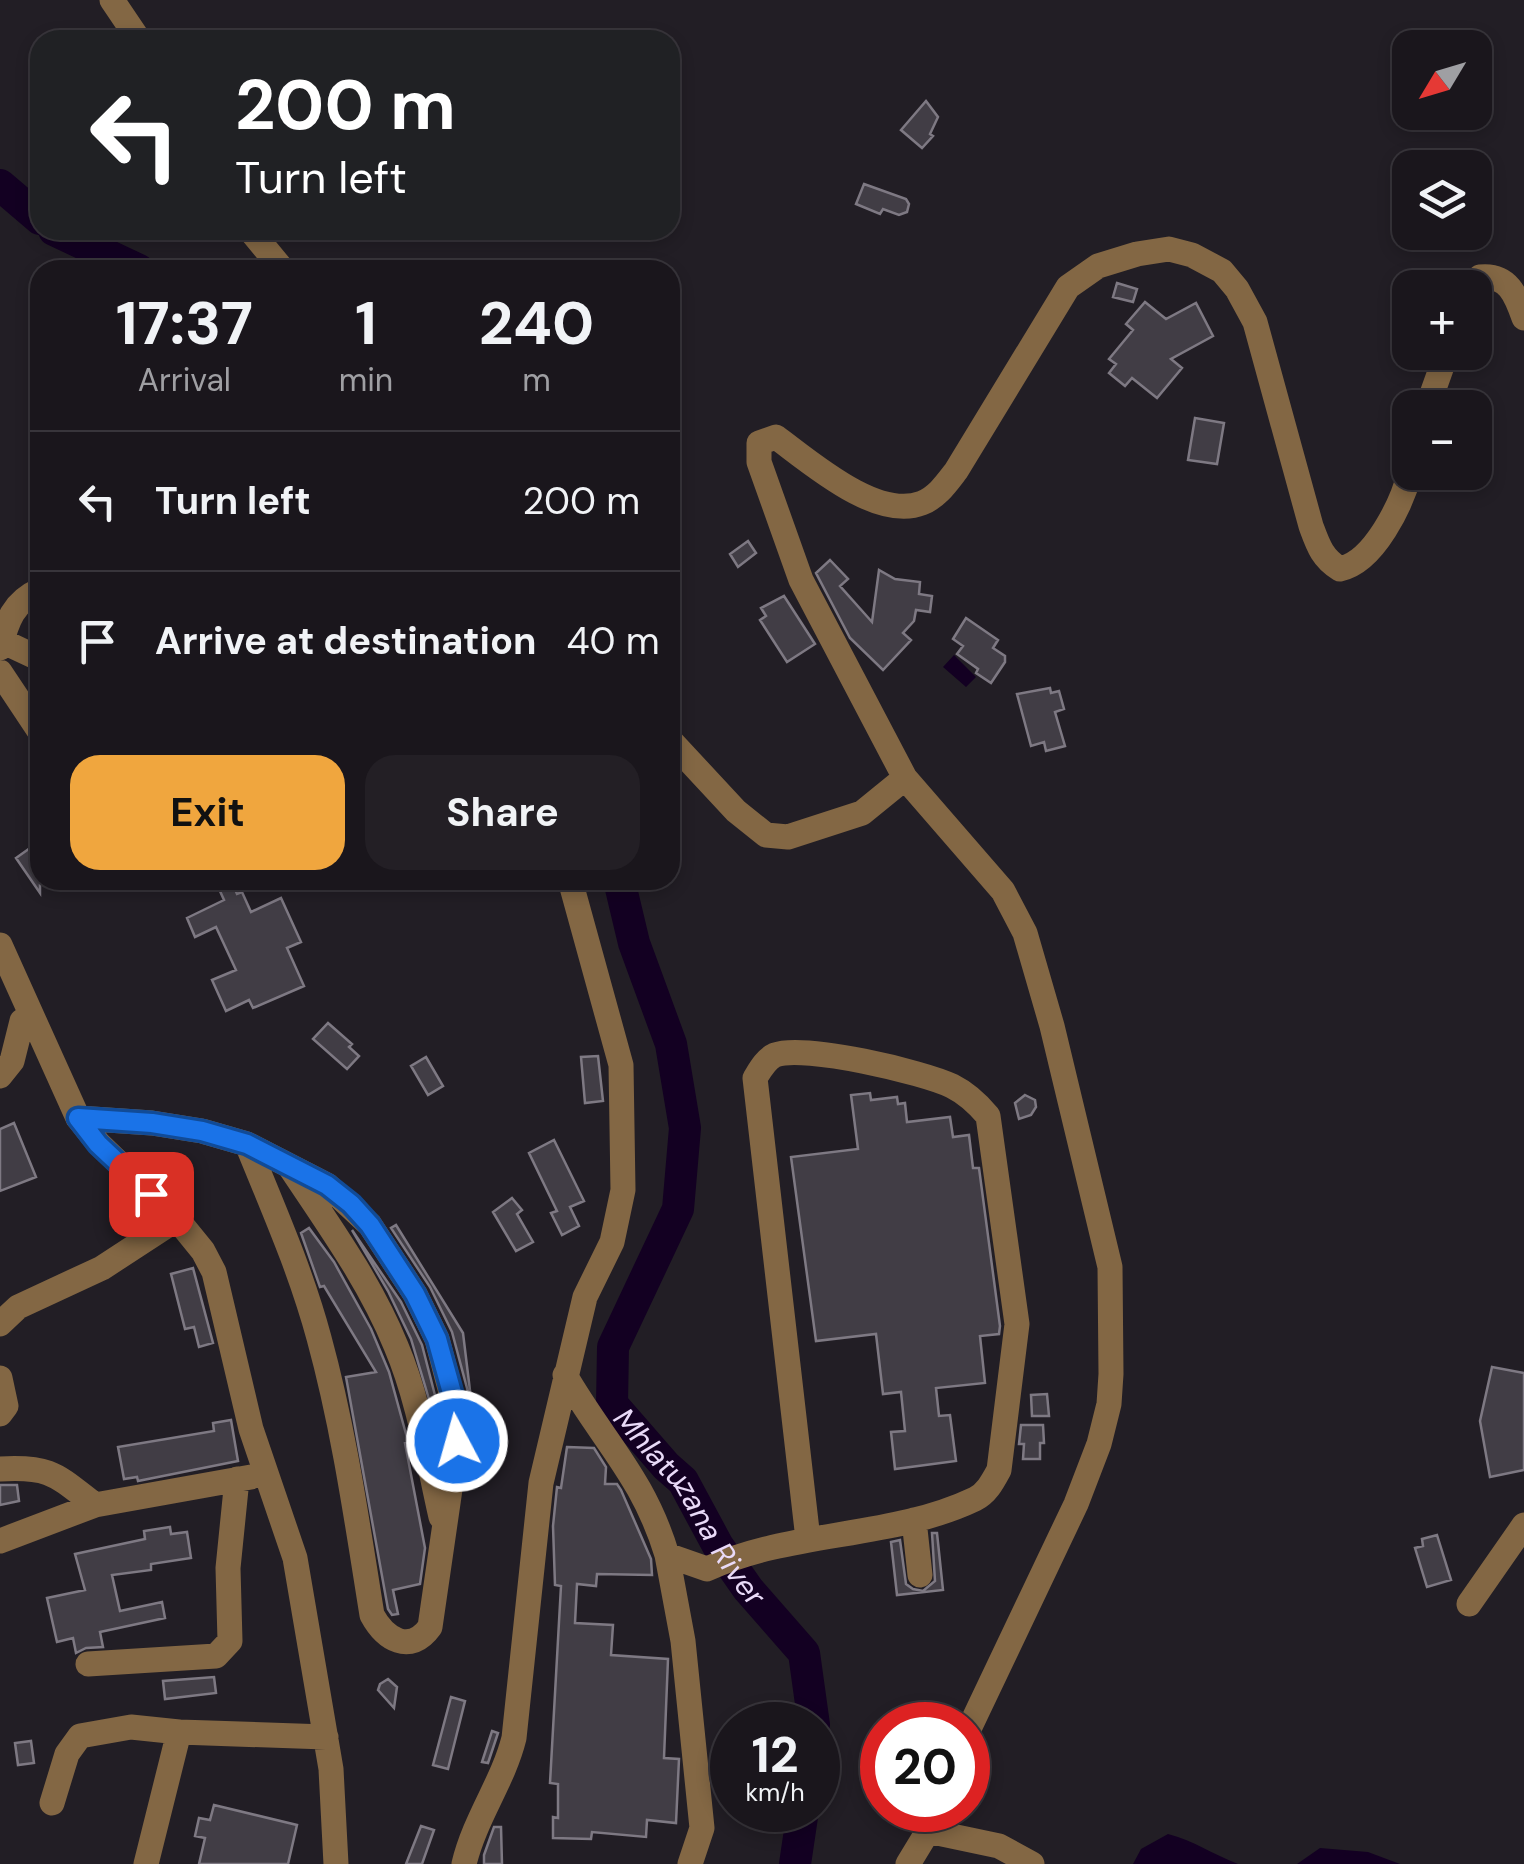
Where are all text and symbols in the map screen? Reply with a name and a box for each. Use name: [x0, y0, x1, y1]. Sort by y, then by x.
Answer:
north arrow: [1392, 30, 1492, 130]
map controls: [1392, 30, 1492, 490]
text: 200 m: [235, 60, 456, 151]
icon: left: [70, 70, 200, 200]
text: Turn left: [235, 148, 407, 207]
button: layers: [1392, 150, 1492, 250]
button: +: [1392, 270, 1492, 370]
text: 17:37: [116, 284, 253, 363]
text: 1: [355, 284, 377, 363]
text: 240: [479, 284, 594, 363]
text: Arrival: [138, 359, 231, 401]
text: min: [339, 359, 393, 401]
text: m: [522, 359, 551, 401]
button: −: [1392, 390, 1492, 490]
icon: left: [70, 474, 125, 529]
text: Turn left: [155, 476, 311, 526]
text: 200 m: [523, 476, 640, 526]
icon: arrive: [70, 614, 125, 669]
text: Arrive at destination: [155, 616, 537, 666]
text: 40 m: [567, 616, 660, 666]
button: Exit: [70, 755, 345, 870]
button: Share: [365, 755, 640, 870]
pin: [109, 1152, 194, 1237]
icon: arrive: [124, 1167, 179, 1222]
position arrow: [405, 1389, 509, 1493]
water label: Mhlatuzana River: [605, 1399, 775, 1615]
speed limit sign: 20: [860, 1702, 990, 1832]
text: 12: [751, 1722, 799, 1788]
text: km/h: [745, 1776, 805, 1809]

